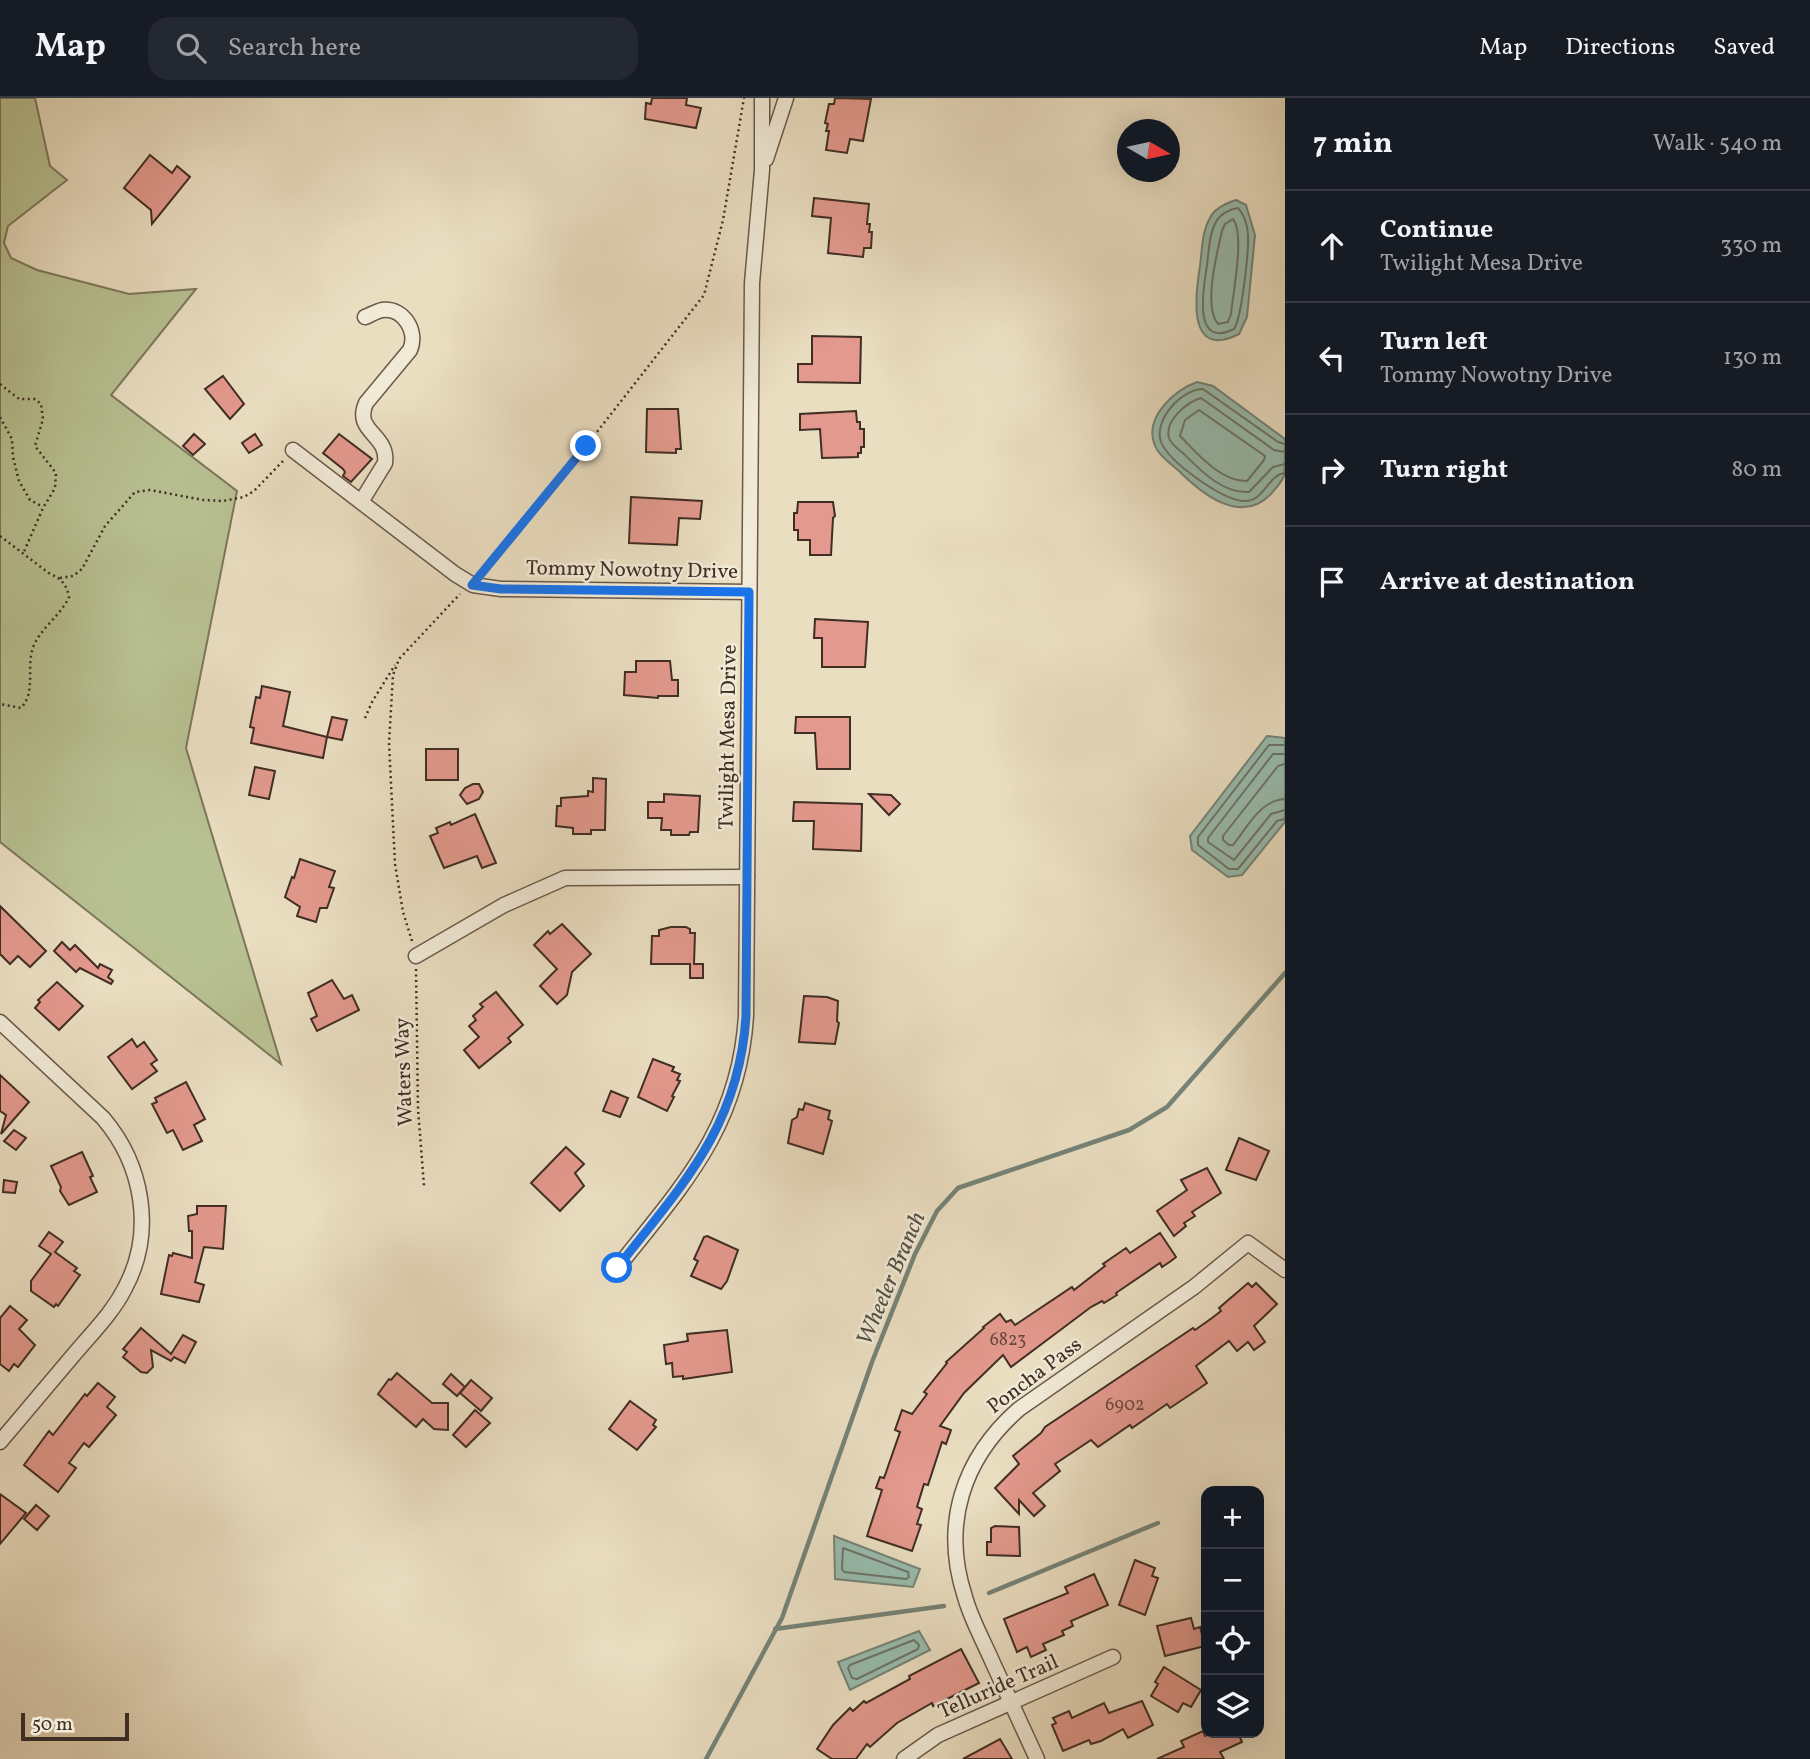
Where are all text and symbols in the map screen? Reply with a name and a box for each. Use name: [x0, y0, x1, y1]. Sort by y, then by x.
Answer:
search box: [148, 17, 638, 80]
text: Map: [35, 25, 106, 71]
icon: search: [172, 29, 210, 67]
text: Search here: [228, 30, 361, 66]
text: Map: [1479, 31, 1527, 65]
text: Directions: [1565, 31, 1675, 65]
text: Saved: [1713, 31, 1775, 65]
north arrow: [1117, 119, 1180, 182]
text: 7 min: [1313, 123, 1393, 165]
text: Walk · 540 m: [1653, 128, 1782, 160]
text: Continue: [1380, 212, 1493, 248]
icon: ahead: [1313, 227, 1351, 265]
text: 330 m: [1720, 230, 1782, 262]
text: Twilight Mesa Drive: [1380, 248, 1583, 280]
text: Turn left: [1380, 324, 1488, 360]
icon: left: [1313, 339, 1351, 377]
text: 130 m: [1723, 342, 1782, 374]
text: Tommy Nowotny Drive: [1380, 360, 1613, 392]
route end: [570, 430, 601, 461]
icon: right: [1313, 451, 1351, 489]
text: Turn right: [1380, 452, 1508, 488]
text: 80 m: [1732, 454, 1782, 486]
street label: Tommy Nowotny Drive: [526, 554, 738, 587]
icon: arrive: [1313, 563, 1351, 601]
text: Arrive at destination: [1380, 564, 1635, 600]
street label: Twilight Mesa Drive: [712, 644, 745, 830]
street label: Waters Way: [388, 1016, 421, 1127]
water label: Wheeler Branch: [849, 1207, 934, 1351]
route start: [601, 1252, 632, 1283]
house number: 6823: [990, 1328, 1026, 1353]
street label: Poncha Pass: [981, 1331, 1088, 1422]
house number: 6902: [1105, 1393, 1145, 1418]
map controls: [1201, 1486, 1264, 1738]
button: +: [1201, 1486, 1264, 1549]
button: −: [1201, 1549, 1264, 1612]
button: locate: [1201, 1612, 1264, 1675]
street label: Telluride Trail: [934, 1648, 1063, 1727]
button: layers: [1201, 1675, 1264, 1738]
scale bar: [21, 1710, 130, 1742]
text: 50 m: [32, 1712, 73, 1738]

